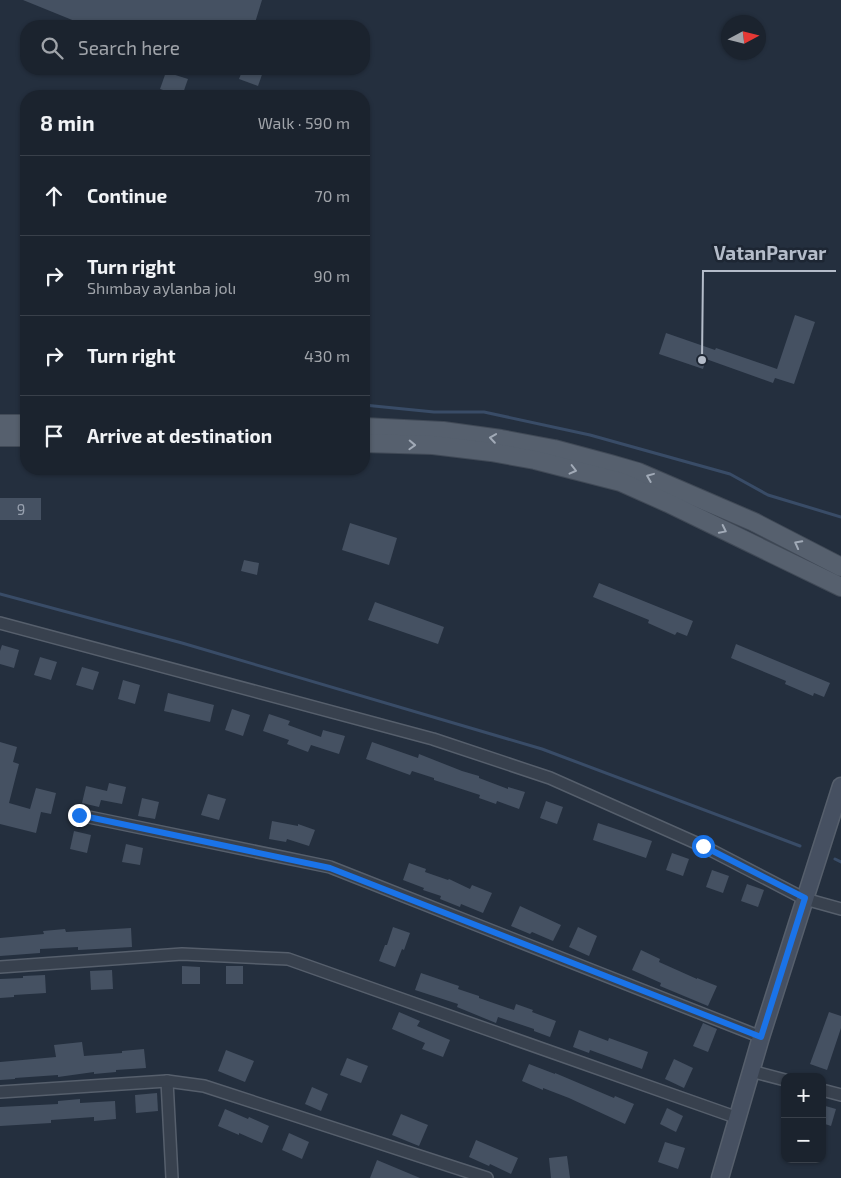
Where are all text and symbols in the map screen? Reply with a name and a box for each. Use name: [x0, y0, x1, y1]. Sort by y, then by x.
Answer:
north arrow: [721, 15, 766, 60]
search box: [20, 20, 370, 75]
icon: search: [38, 34, 66, 62]
text: Search here: [78, 36, 180, 59]
text: 8 min: [40, 110, 95, 135]
text: Walk · 590 m: [258, 113, 350, 132]
icon: ahead: [40, 182, 68, 210]
text: Continue: [87, 184, 167, 207]
text: 70 m: [315, 186, 350, 205]
callout: VatanParvar: [703, 237, 836, 271]
text: VatanParvar: [714, 241, 826, 264]
text: Turn right: [87, 255, 175, 278]
icon: right: [40, 262, 68, 290]
text: 90 m: [314, 266, 350, 285]
text: Shımbay aylanba jolı: [87, 278, 236, 297]
icon: right: [40, 342, 68, 370]
text: Turn right: [87, 344, 175, 367]
text: 430 m: [304, 346, 350, 365]
icon: arrive: [40, 422, 68, 450]
text: Arrive at destination: [87, 424, 272, 447]
one-way arrow: [488, 433, 497, 443]
one-way arrow: [409, 439, 417, 450]
one-way arrow: [568, 464, 577, 475]
one-way arrow: [646, 473, 655, 484]
house number: 9: [17, 500, 25, 518]
one-way arrow: [718, 524, 727, 534]
one-way arrow: [794, 541, 803, 551]
route end: [68, 804, 91, 827]
route start: [692, 835, 715, 858]
map controls: [781, 1073, 826, 1163]
button: +: [781, 1073, 826, 1118]
button: −: [781, 1118, 826, 1163]

